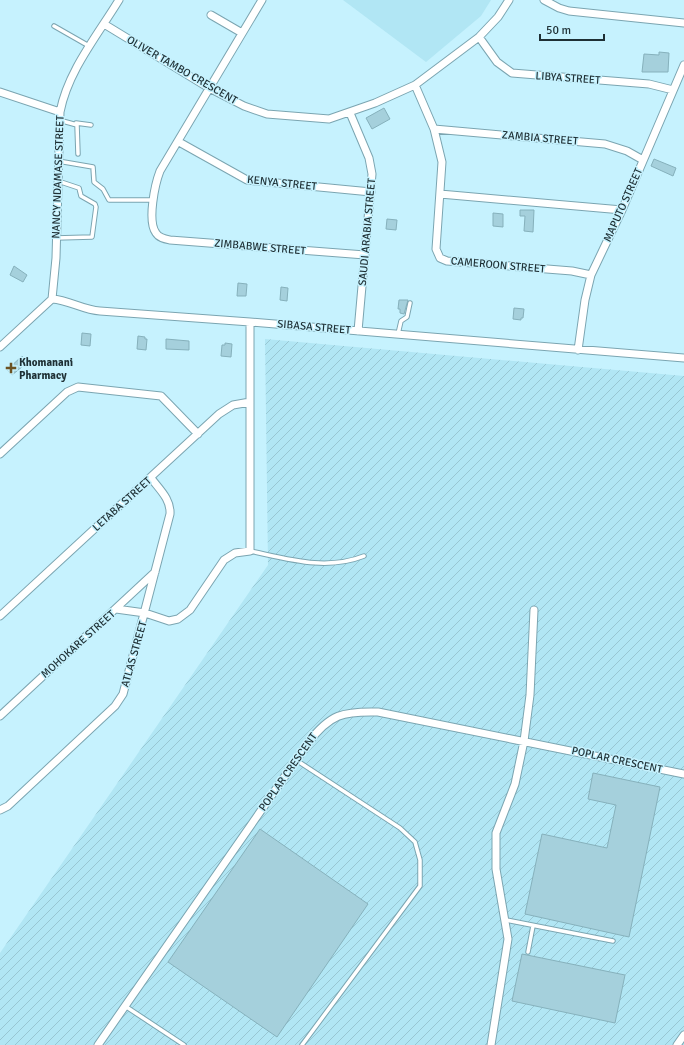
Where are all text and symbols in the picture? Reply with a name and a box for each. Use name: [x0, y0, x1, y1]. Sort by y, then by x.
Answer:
scale bar: [540, 16, 604, 42]
text: 50 m: [546, 23, 571, 38]
street label: OLIVER TAMBO CRESCENT: [124, 33, 240, 107]
street label: LIBYA STREET: [535, 69, 601, 87]
street label: NANCY NDAMASE STREET: [49, 114, 67, 239]
street label: ZAMBIA STREET: [501, 128, 579, 148]
street label: MAPUTO STREET: [601, 165, 645, 244]
street label: KENYA STREET: [246, 173, 318, 193]
street label: SAUDI ARABIA STREET: [356, 177, 378, 286]
street label: ZIMBABWE STREET: [214, 237, 307, 258]
street label: CAMEROON STREET: [450, 254, 546, 276]
street label: SIBASA STREET: [277, 317, 352, 337]
place label: Khomanani Pharmacy: [19, 356, 73, 382]
marker: Khomanani Pharmacy: [6, 363, 16, 373]
street label: LETABA STREET: [90, 474, 155, 534]
street label: MOHOKARE STREET: [38, 607, 118, 681]
street label: ATLAS STREET: [118, 619, 150, 689]
street label: POPLAR CRESCENT: [256, 730, 320, 814]
street label: POPLAR CRESCENT: [570, 744, 664, 776]

